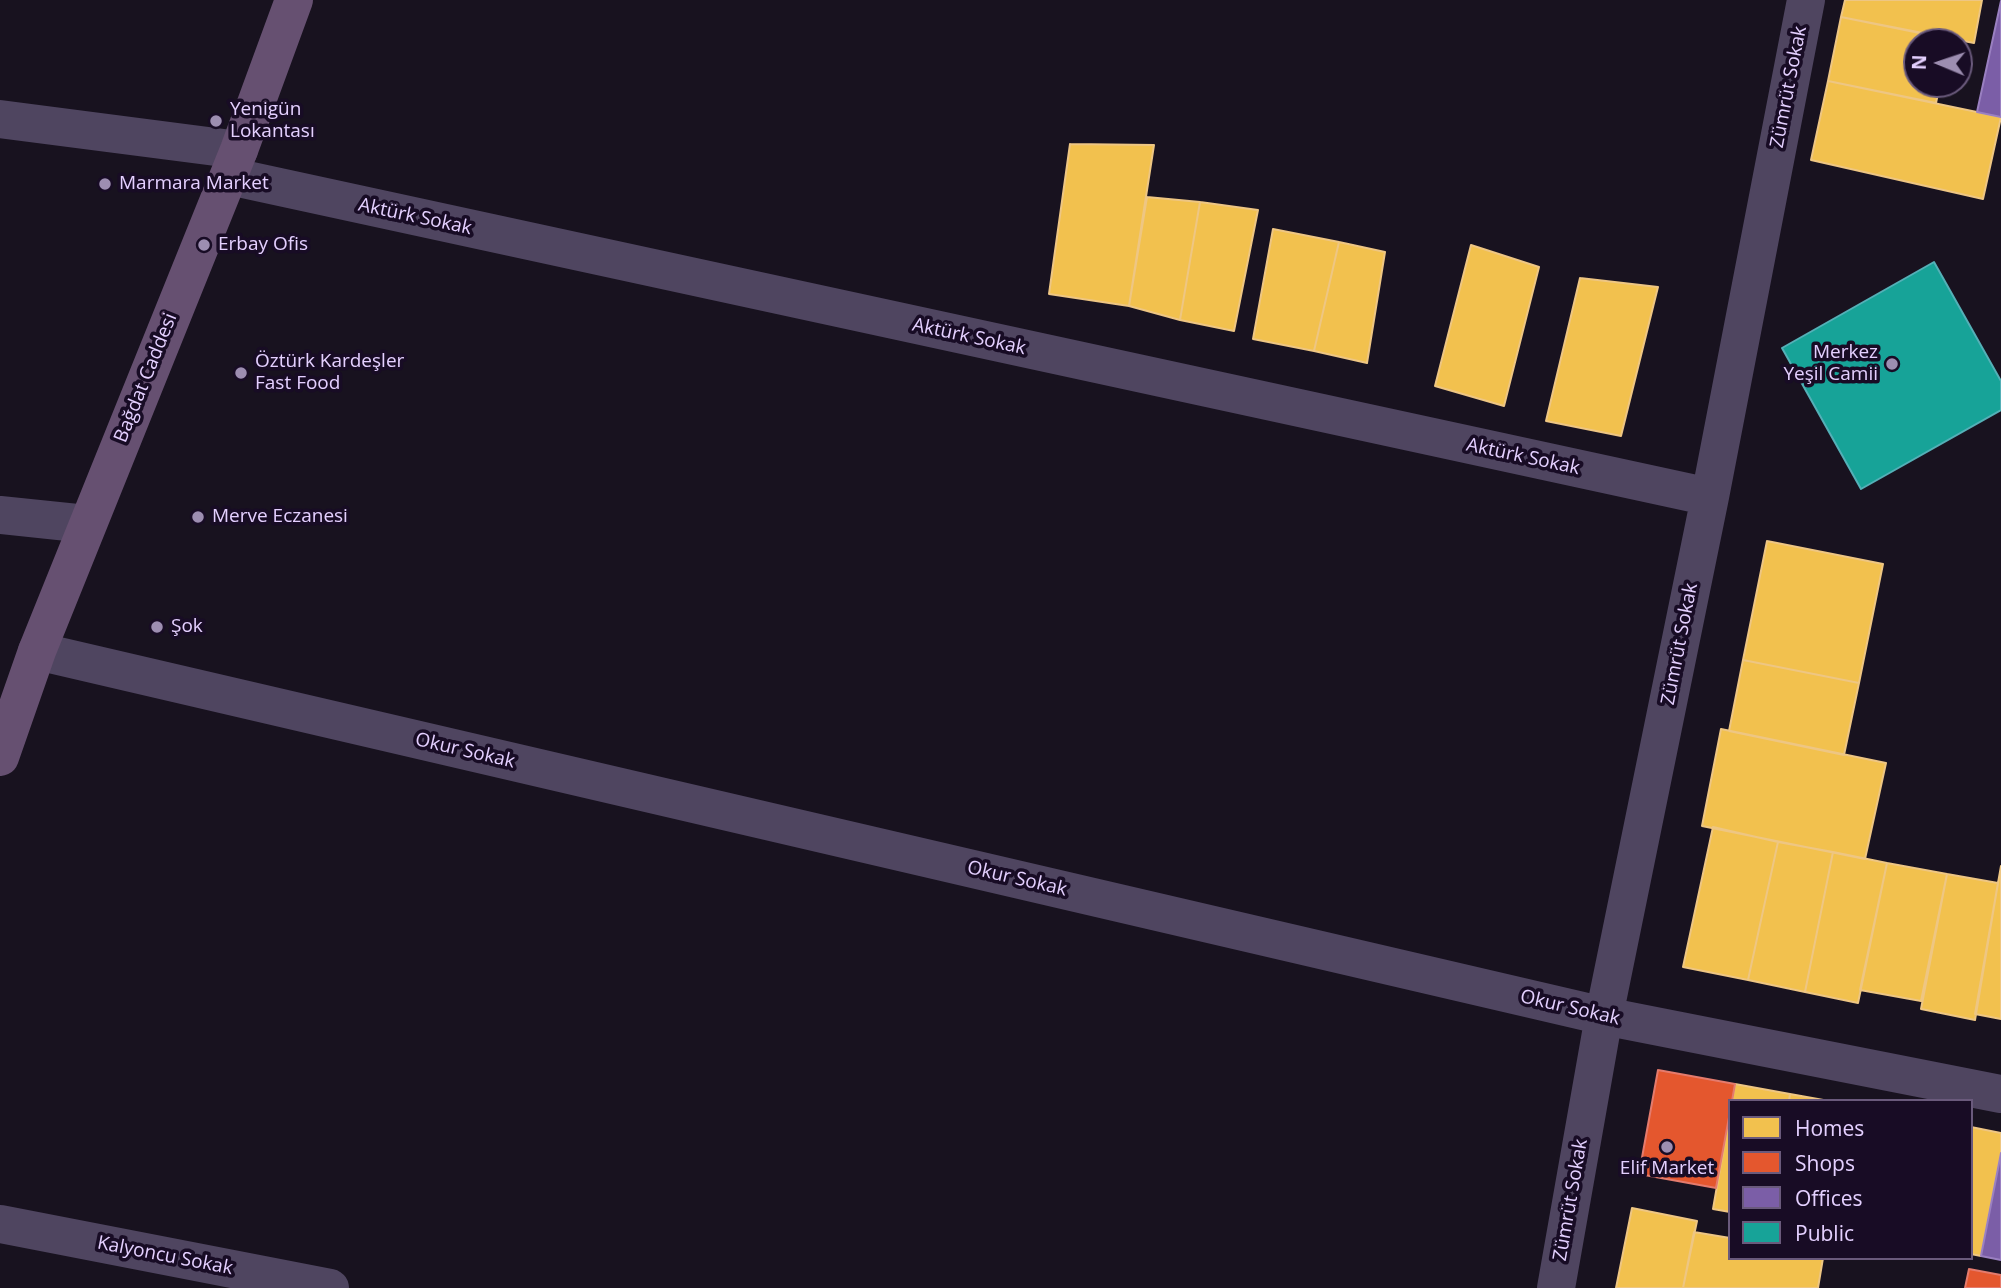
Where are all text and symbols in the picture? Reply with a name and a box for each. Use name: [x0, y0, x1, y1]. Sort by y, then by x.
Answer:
street label: Zümrüt Sokak: [1766, 24, 1812, 150]
north arrow: [1903, 28, 1973, 98]
text: N: [1906, 54, 1932, 71]
place label: Yenigün Lokantası: [230, 99, 315, 143]
marker: Yenigün Lokantası: [208, 113, 224, 129]
place label: Marmara Market: [119, 173, 269, 195]
marker: Marmara Market: [97, 176, 113, 192]
street label: Aktürk Sokak: [356, 194, 474, 240]
place label: Erbay Ofis: [218, 234, 308, 256]
marker: Erbay Ofis: [196, 237, 212, 253]
street label: Bağdat Caddesi: [110, 310, 182, 446]
street label: Aktürk Sokak: [910, 314, 1028, 360]
place label: Merkez Yeşil Camii: [1783, 342, 1878, 386]
place label: Öztürk Kardeşler Fast Food: [255, 351, 404, 395]
marker: Merkez Yeşil Camii: [1884, 356, 1900, 372]
marker: Öztürk Kardeşler Fast Food: [233, 365, 249, 381]
street label: Aktürk Sokak: [1464, 434, 1582, 480]
place label: Merve Eczanesi: [212, 506, 348, 528]
marker: Merve Eczanesi: [190, 509, 206, 525]
street label: Zümrüt Sokak: [1657, 581, 1703, 707]
place label: Şok: [171, 616, 203, 638]
marker: Şok: [149, 619, 165, 635]
street label: Okur Sokak: [413, 728, 517, 774]
street label: Okur Sokak: [965, 856, 1069, 902]
street label: Okur Sokak: [1518, 985, 1622, 1031]
legend: [1728, 1099, 1973, 1260]
text: Homes: [1795, 1114, 1864, 1142]
street label: Zümrüt Sokak: [1549, 1137, 1593, 1263]
marker: Elif Market: [1659, 1139, 1675, 1155]
text: Shops: [1795, 1149, 1855, 1177]
place label: Elif Market: [1620, 1158, 1714, 1180]
text: Offices: [1795, 1184, 1863, 1212]
text: Public: [1795, 1219, 1854, 1247]
street label: Kalyoncu Sokak: [95, 1232, 235, 1280]

